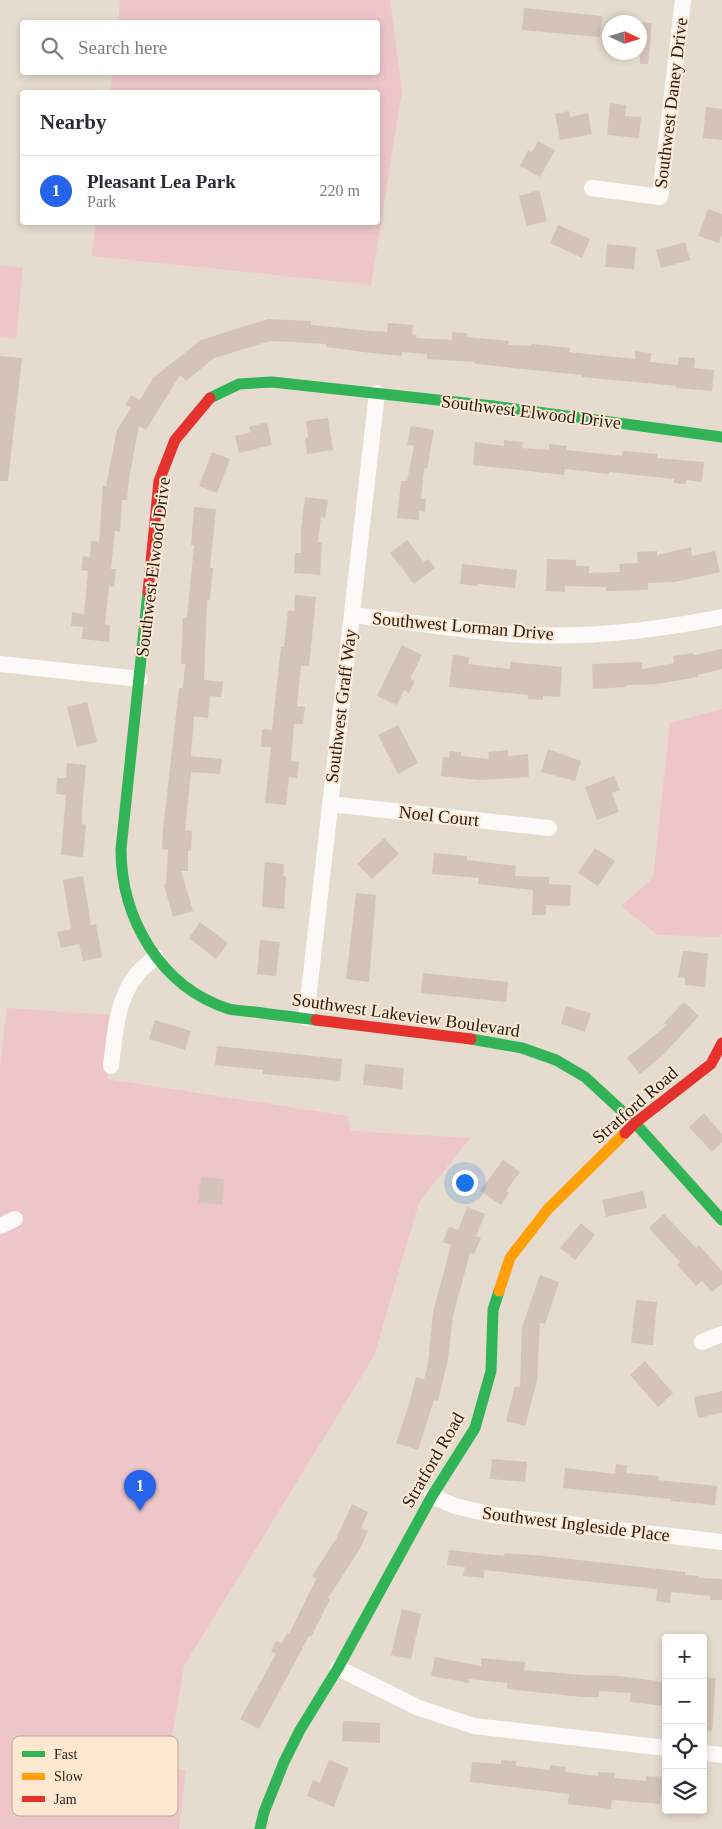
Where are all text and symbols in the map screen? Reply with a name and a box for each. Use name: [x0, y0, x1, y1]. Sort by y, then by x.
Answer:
north arrow: [602, 15, 647, 60]
street label: Southwest Daney Drive: [651, 16, 691, 190]
search box: [20, 20, 380, 75]
icon: search: [38, 34, 66, 62]
text: Search here: [78, 37, 167, 58]
text: Nearby: [40, 110, 107, 134]
text: Pleasant Lea Park: [87, 171, 236, 192]
text: 1: [52, 182, 60, 199]
text: 220 m: [320, 182, 360, 199]
text: Park: [87, 193, 116, 210]
street label: Southwest Elwood Drive: [440, 391, 622, 433]
street label: Southwest Elwood Drive: [132, 476, 174, 658]
street label: Southwest Lorman Drive: [371, 608, 555, 644]
street label: Southwest Graff Way: [322, 628, 360, 784]
street label: Noel Court: [398, 802, 480, 830]
street label: Southwest Lakeview Boulevard: [291, 989, 521, 1041]
street label: Stratford Road: [588, 1063, 682, 1147]
your location: [452, 1170, 478, 1196]
street label: Stratford Road: [398, 1409, 468, 1511]
pin: 1: [124, 1470, 156, 1511]
street label: Southwest Ingleside Place: [481, 1503, 671, 1545]
map controls: [662, 1634, 707, 1814]
button: +: [662, 1634, 707, 1679]
button: −: [662, 1679, 707, 1724]
button: locate: [662, 1724, 707, 1769]
legend: [12, 1736, 178, 1816]
text: Fast: [54, 1747, 77, 1762]
text: Slow: [54, 1769, 84, 1784]
button: layers: [662, 1769, 707, 1814]
text: Jam: [54, 1792, 77, 1807]

